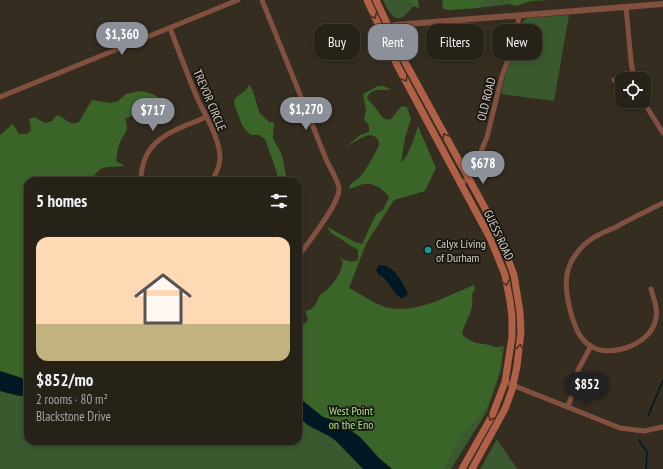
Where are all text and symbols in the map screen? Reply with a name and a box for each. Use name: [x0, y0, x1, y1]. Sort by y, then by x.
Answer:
one-way arrow: [369, 11, 377, 19]
pin: $1,360: [89, 22, 155, 56]
chip: Buy: [314, 24, 360, 60]
chip: Rent: [368, 24, 418, 60]
chip: Filters: [426, 24, 484, 60]
chip: New: [492, 24, 542, 60]
text: $1,360: [105, 26, 139, 43]
street label: TREVOR CIRCLE: [190, 67, 230, 133]
map controls: [615, 72, 651, 108]
button: locate: [615, 72, 651, 108]
one-way arrow: [400, 75, 408, 82]
street label: OLD ROAD: [473, 76, 499, 122]
pin: $1,270: [273, 97, 339, 131]
pin: $717: [129, 98, 177, 132]
text: $1,270: [289, 101, 323, 118]
text: $717: [141, 102, 165, 119]
one-way arrow: [443, 133, 450, 140]
pin: $678: [459, 151, 507, 185]
text: $678: [471, 155, 495, 172]
text: 5 homes: [36, 190, 87, 212]
icon: filters: [268, 190, 290, 212]
street label: GUESS ROAD: [481, 207, 517, 263]
place label: Calyx Living of Durham: [436, 236, 486, 265]
marker: Calyx Living of Durham: [423, 245, 433, 255]
icon: home: [127, 263, 199, 335]
one-way arrow: [502, 280, 510, 286]
one-way arrow: [515, 344, 524, 350]
text: $852/mo: [36, 369, 93, 391]
pin: $852: [563, 372, 611, 406]
text: $852: [575, 376, 599, 393]
text: 2 rooms · 80 m²: [36, 391, 108, 408]
park label: West Point on the Eno: [329, 403, 374, 432]
text: Blackstone Drive: [36, 408, 111, 425]
one-way arrow: [488, 414, 495, 422]

